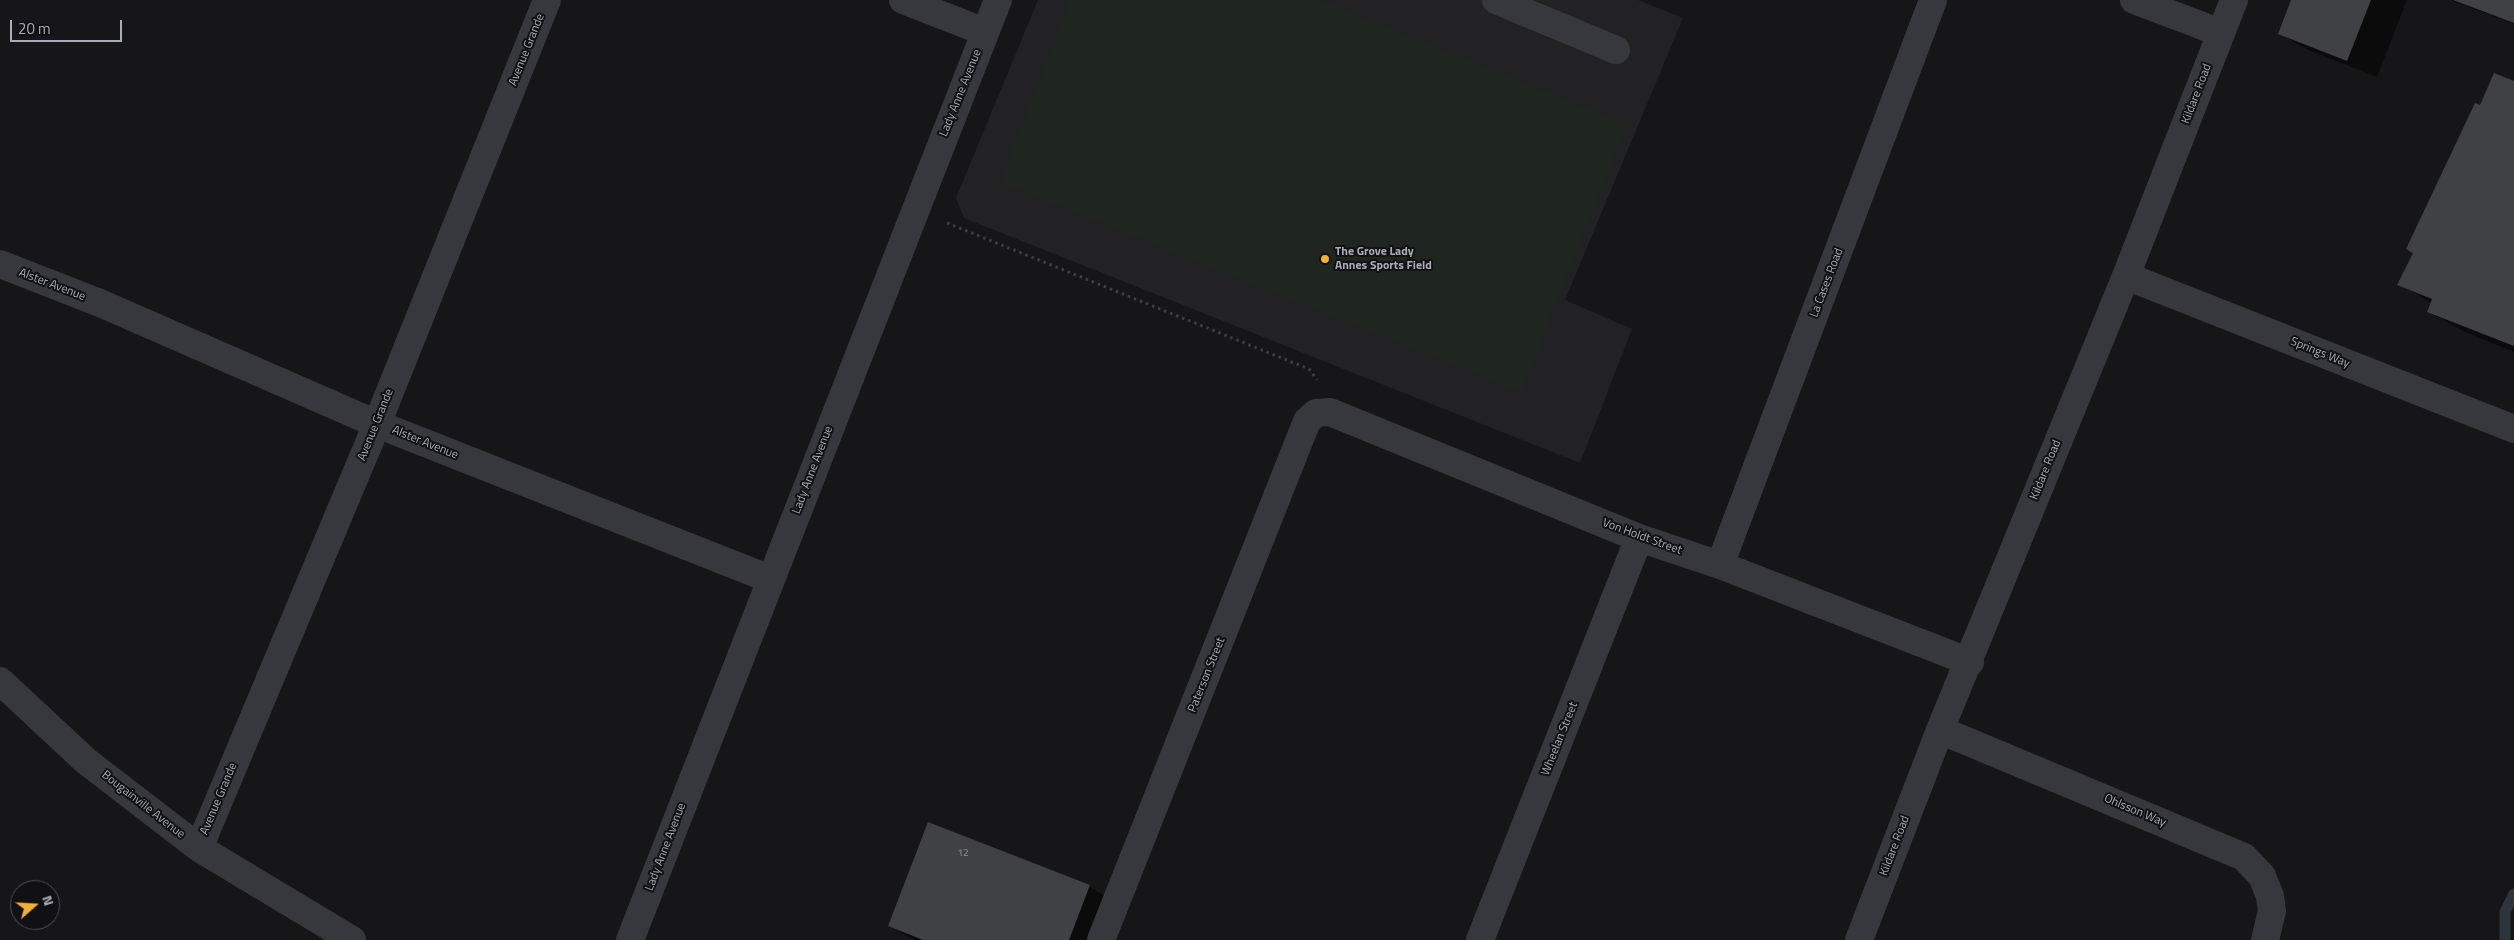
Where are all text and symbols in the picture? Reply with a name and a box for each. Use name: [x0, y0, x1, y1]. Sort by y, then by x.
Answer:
scale bar: [12, 10, 125, 42]
street label: Avenue Grande: [506, 12, 548, 88]
text: 20 m: [18, 17, 51, 40]
street label: Lady Anne Avenue: [937, 47, 985, 139]
street label: Kildare Road: [2179, 62, 2215, 126]
place label: The Grove Lady Annes Sports Field: [1335, 245, 1432, 273]
street label: La Cases Road: [1807, 246, 1847, 320]
marker: The Grove Lady Annes Sports Field: [1319, 253, 1331, 265]
street label: Alster Avenue: [17, 266, 87, 304]
street label: Springs Way: [2288, 335, 2352, 371]
street label: Avenue Grande: [355, 387, 397, 463]
street label: Alster Avenue: [390, 423, 460, 463]
street label: Lady Anne Avenue: [790, 424, 836, 516]
street label: Kildare Road: [2027, 438, 2065, 502]
street label: Von Holdt Street: [1600, 516, 1684, 558]
street label: Paterson Street: [1185, 635, 1229, 715]
street label: Wheelan Street: [1539, 700, 1581, 778]
street label: Avenue Grande: [197, 761, 241, 837]
street label: Bougainville Avenue: [99, 768, 187, 842]
street label: Ohlsson Way: [2102, 791, 2168, 831]
street label: Lady Anne Avenue: [643, 801, 689, 893]
street label: Kildare Road: [1877, 814, 1913, 878]
house number: 12: [957, 848, 969, 860]
north arrow: [10, 880, 60, 930]
text: N: [37, 892, 60, 908]

